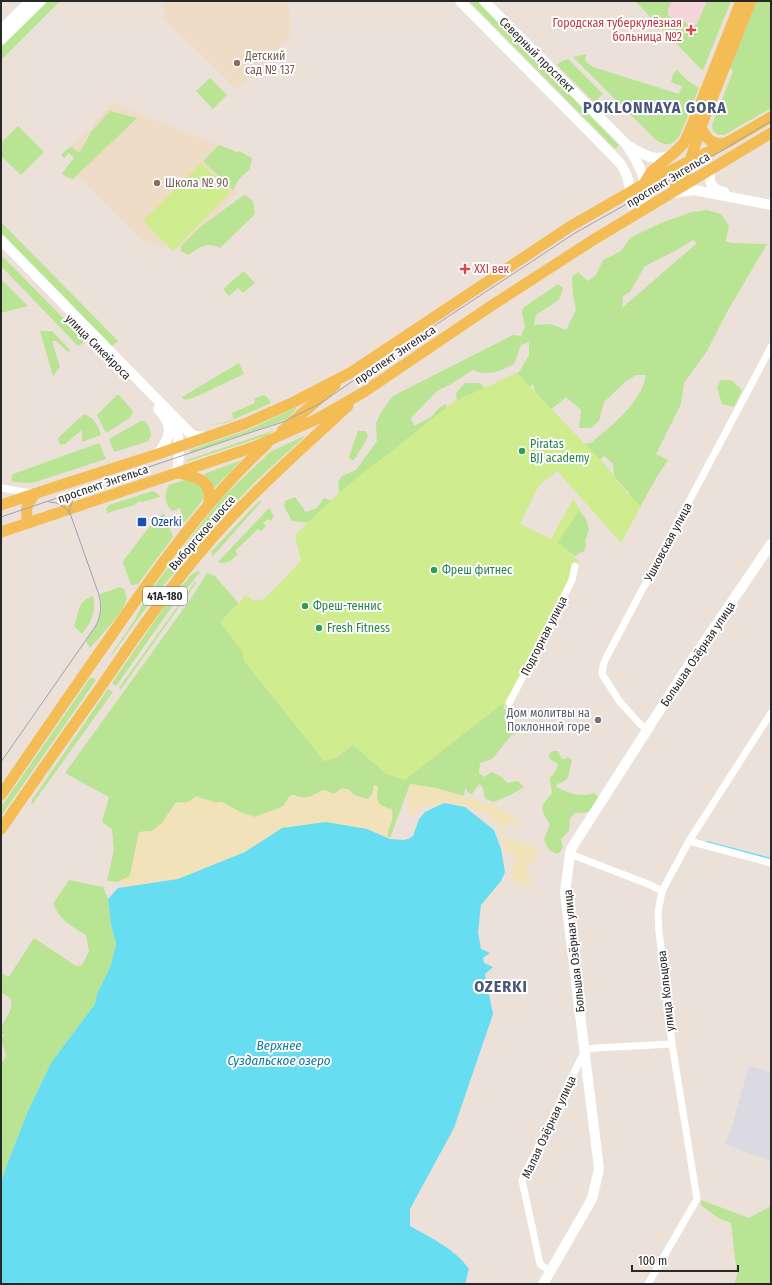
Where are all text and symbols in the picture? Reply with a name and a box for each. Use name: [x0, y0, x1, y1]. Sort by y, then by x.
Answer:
street label: Северный проспект: [496, 14, 578, 96]
place label: Городская туберкулёзная больница №2: [553, 16, 682, 44]
marker: Городская туберкулёзная больница №2: [685, 24, 697, 36]
place label: Детский сад № 137: [244, 49, 295, 77]
marker: Детский сад № 137: [232, 58, 242, 68]
district label: POKLONNAYA GORA: [583, 98, 727, 117]
street label: проспект Энгельса: [624, 150, 712, 210]
place label: Школа № 90: [165, 176, 228, 190]
marker: Школа № 90: [152, 178, 162, 188]
place label: XXI век: [474, 262, 510, 276]
marker: XXI век: [459, 263, 471, 275]
street label: улица Сикейроса: [62, 311, 134, 383]
street label: проспект Энгельса: [352, 323, 438, 387]
place label: Piratas BJJ academy: [530, 437, 590, 465]
marker: Piratas BJJ academy: [517, 446, 527, 456]
street label: проспект Энгельса: [56, 462, 150, 506]
street label: Выборгское шоссе: [166, 493, 238, 573]
street label: Ушковская улица: [641, 500, 695, 585]
place label: Ozerki: [151, 515, 182, 529]
marker: Ozerki: [136, 516, 148, 528]
place label: Фреш фитнес: [442, 563, 512, 577]
marker: Фреш фитнес: [429, 565, 439, 575]
road number: 41А-180: [143, 587, 187, 605]
street label: Подгорная улица: [518, 594, 570, 678]
place label: Фреш-теннис: [313, 599, 382, 613]
street label: Большая Озёрная улица: [658, 599, 738, 709]
marker: Фреш-теннис: [300, 601, 310, 611]
place label: Fresh Fitness: [327, 621, 390, 635]
marker: Fresh Fitness: [314, 623, 324, 633]
place label: Дом молитвы на Поклонной горе: [506, 706, 590, 734]
marker: Дом молитвы на Поклонной горе: [593, 715, 603, 725]
street label: Большая Озёрная улица: [561, 889, 587, 1013]
street label: улица Кольцова: [655, 950, 677, 1032]
district label: OZERKI: [474, 977, 528, 996]
water label: Верхнее Суздальское озеро: [227, 1038, 331, 1068]
street label: Малая Озёрная улица: [519, 1073, 579, 1180]
scale bar: [632, 1247, 738, 1273]
text: 100 m: [638, 1254, 667, 1268]

